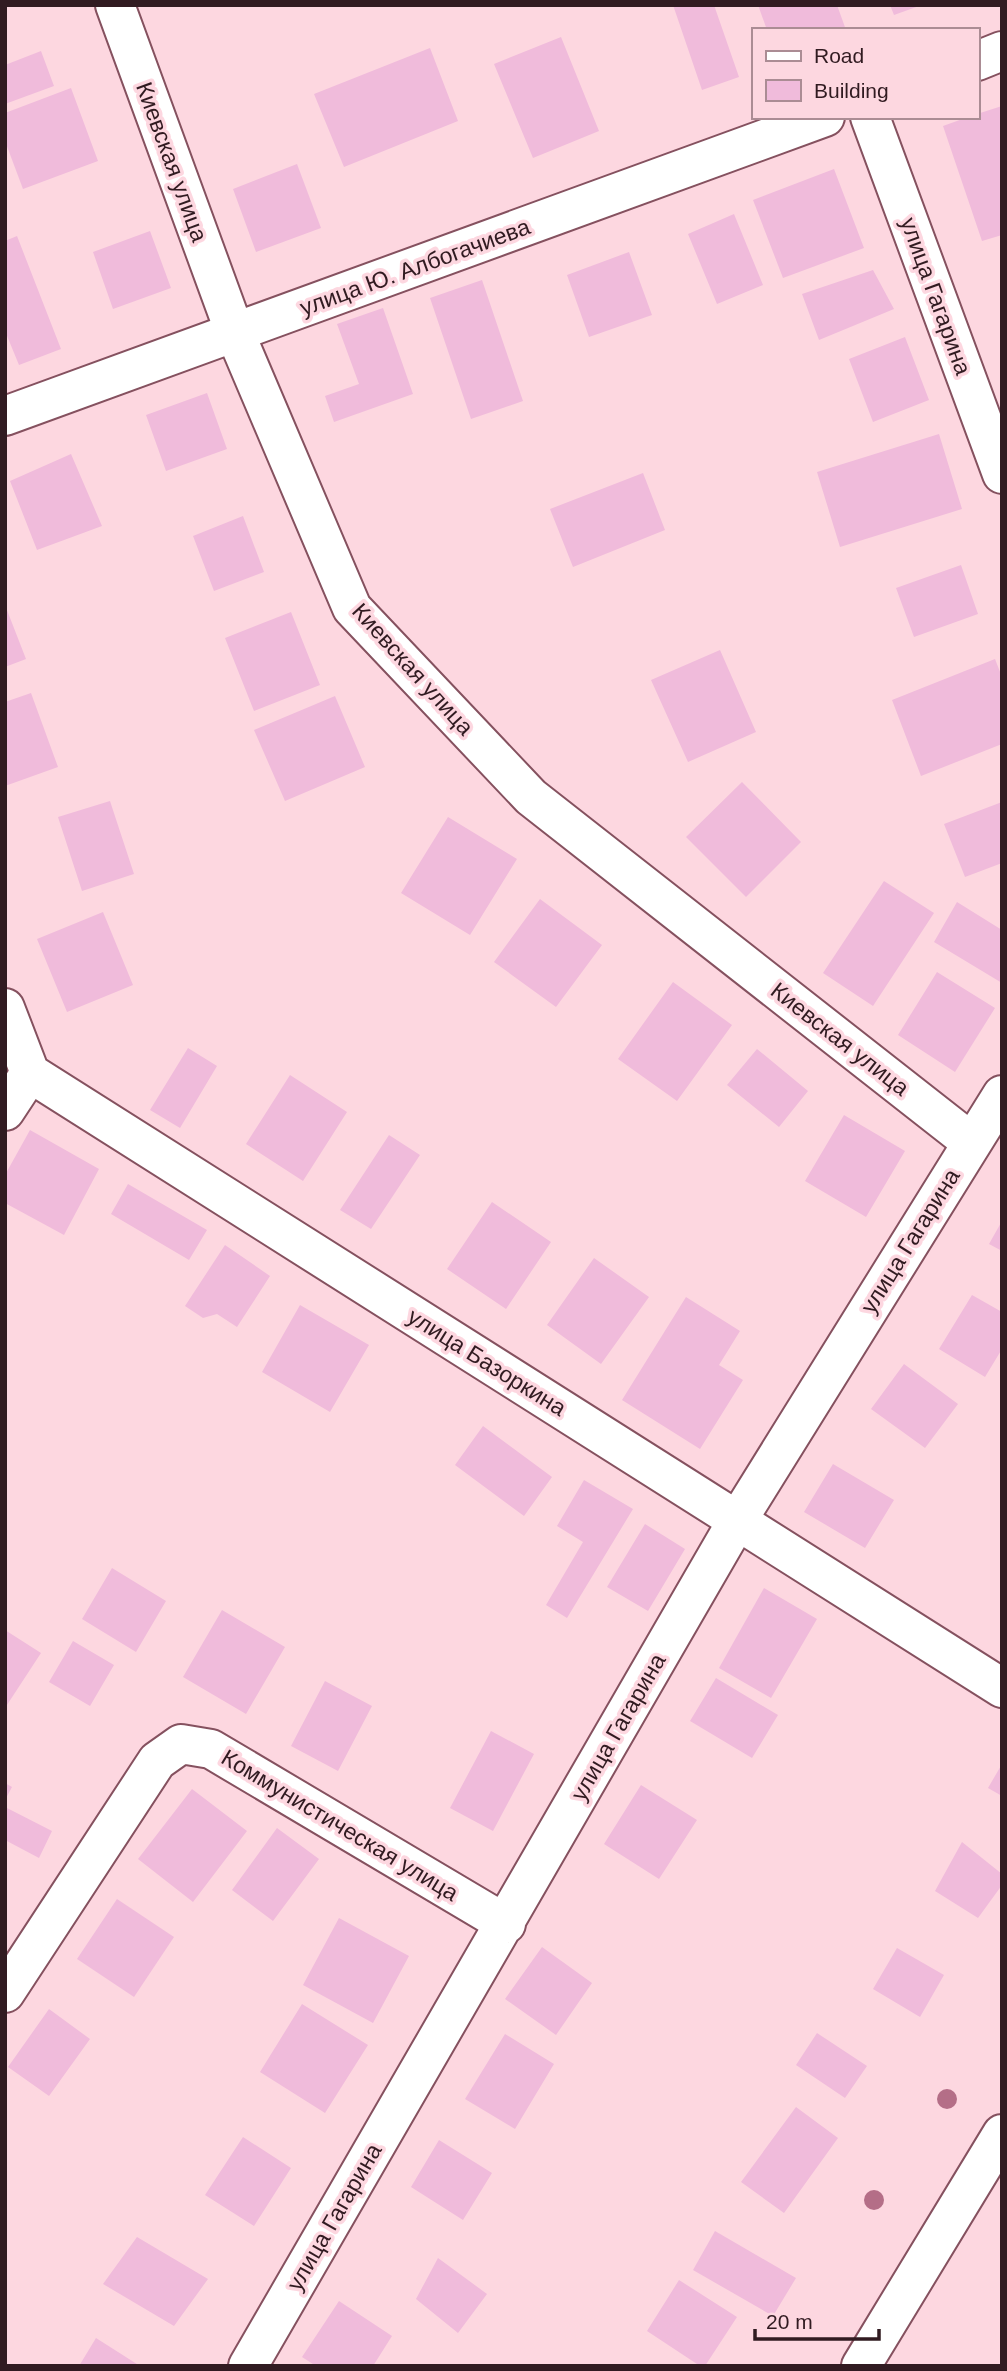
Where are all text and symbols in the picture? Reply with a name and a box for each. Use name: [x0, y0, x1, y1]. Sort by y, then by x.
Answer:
legend: [752, 28, 979, 119]
text: Road: [814, 44, 864, 67]
street label: Киевская улица: [131, 79, 213, 246]
text: Building: [814, 79, 889, 102]
street label: улица Ю. Албогачиева: [296, 213, 534, 321]
street label: улица Гагарина: [896, 214, 977, 378]
street label: Киевская улица: [347, 598, 479, 740]
street label: Киевская улица: [766, 977, 914, 1101]
street label: улица Гагарина: [855, 1164, 965, 1318]
street label: улица Базоркина: [403, 1303, 571, 1421]
street label: улица Гагарина: [565, 1649, 671, 1805]
street label: Коммунистическая улица: [217, 1744, 463, 1906]
street label: улица Гагарина: [281, 2139, 387, 2295]
scale bar: [755, 2298, 879, 2342]
text: 20 m: [766, 2310, 813, 2333]

